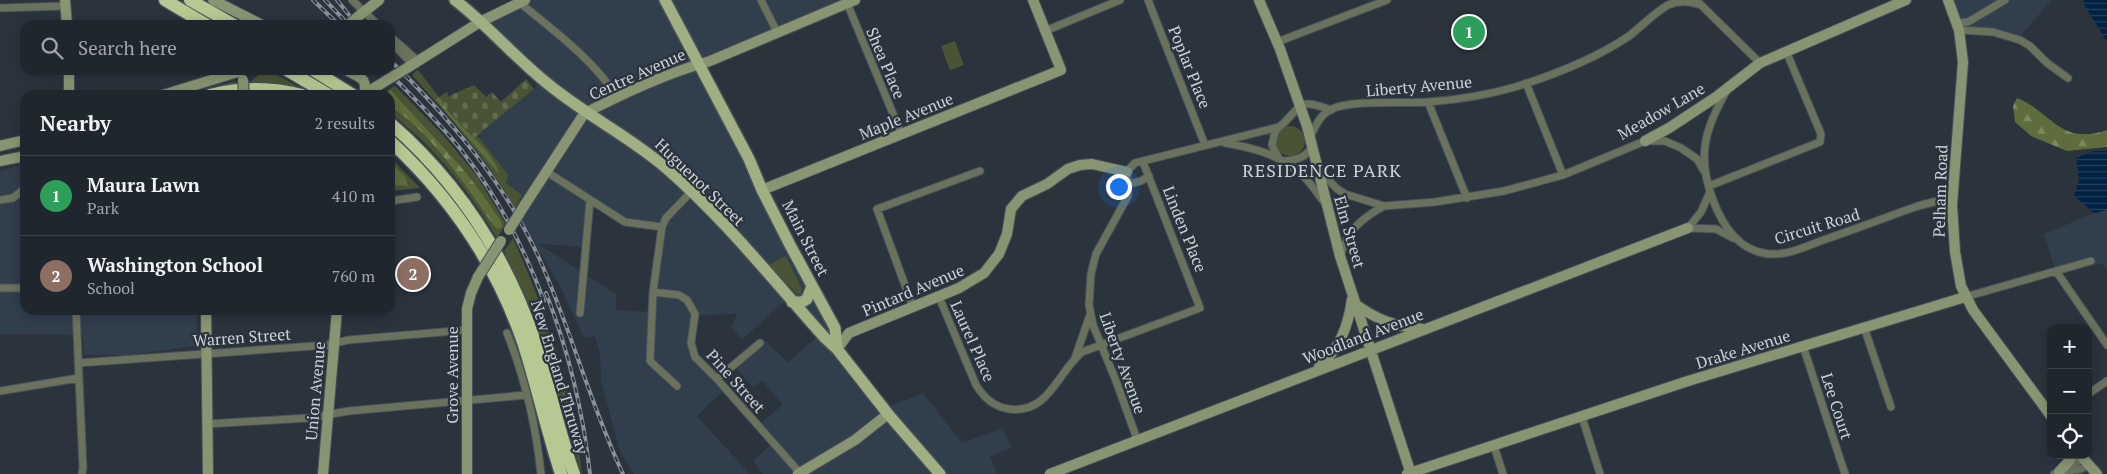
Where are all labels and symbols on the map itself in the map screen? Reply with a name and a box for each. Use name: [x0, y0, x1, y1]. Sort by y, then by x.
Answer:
pin: 1: [1453, 13, 1485, 51]
street label: Poplar Place: [1163, 22, 1217, 112]
street label: Shea Place: [861, 24, 911, 102]
street label: Centre Avenue: [585, 43, 689, 105]
street label: Liberty Avenue: [1365, 70, 1473, 102]
street label: Meadow Lane: [1613, 77, 1709, 145]
street label: Maple Avenue: [856, 87, 956, 145]
street label: Huguenot Street: [650, 133, 750, 231]
street label: Pelham Road: [1927, 144, 1953, 238]
district label: RESIDENCE PARK: [1242, 158, 1402, 182]
your location: [1106, 174, 1132, 200]
street label: Linden Place: [1158, 183, 1212, 275]
street label: Elm Street: [1329, 193, 1371, 271]
street label: Main Street: [777, 196, 835, 280]
street label: Circuit Road: [1772, 203, 1863, 249]
pin: 2: [397, 255, 429, 293]
street label: Pintard Avenue: [859, 259, 967, 321]
street label: New England Thruway: [526, 297, 594, 458]
street label: Laurel Place: [945, 297, 1001, 385]
street label: Woodland Avenue: [1299, 303, 1427, 369]
street label: Liberty Avenue: [1094, 309, 1152, 417]
street label: Warren Street: [192, 323, 292, 351]
street label: Drake Avenue: [1693, 324, 1793, 374]
street label: Grove Avenue: [441, 326, 463, 424]
street label: Union Avenue: [300, 341, 330, 441]
street label: Pine Street: [702, 344, 770, 418]
street label: Lee Court: [1816, 370, 1858, 442]

